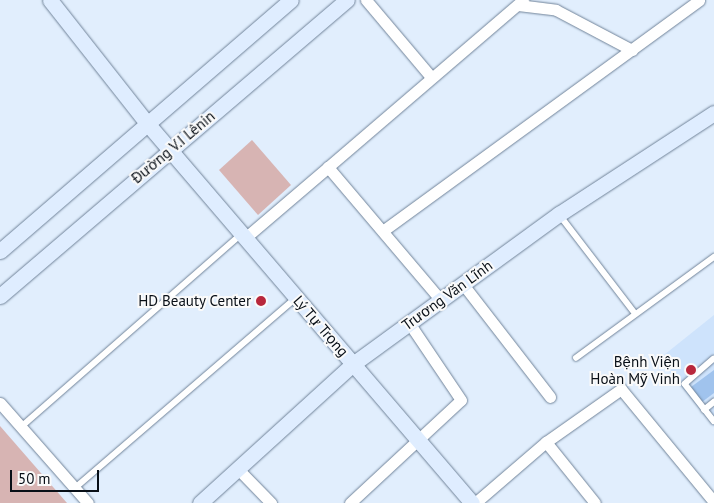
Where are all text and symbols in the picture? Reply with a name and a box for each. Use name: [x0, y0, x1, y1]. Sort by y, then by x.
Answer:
street label: Đường V.I Lênin: [128, 107, 218, 187]
street label: Trương Văn Lĩnh: [398, 256, 496, 334]
street label: Lý Tự Trọng: [289, 291, 353, 361]
place label: HD Beauty Center: [138, 292, 251, 310]
marker: HD Beauty Center: [255, 295, 267, 307]
place label: Bệnh Viện Hoàn Mỹ Vinh: [590, 352, 680, 387]
marker: Bệnh Viện Hoàn Mỹ Vinh: [684, 363, 698, 377]
scale bar: [12, 460, 101, 492]
text: 50 m: [18, 469, 51, 488]

